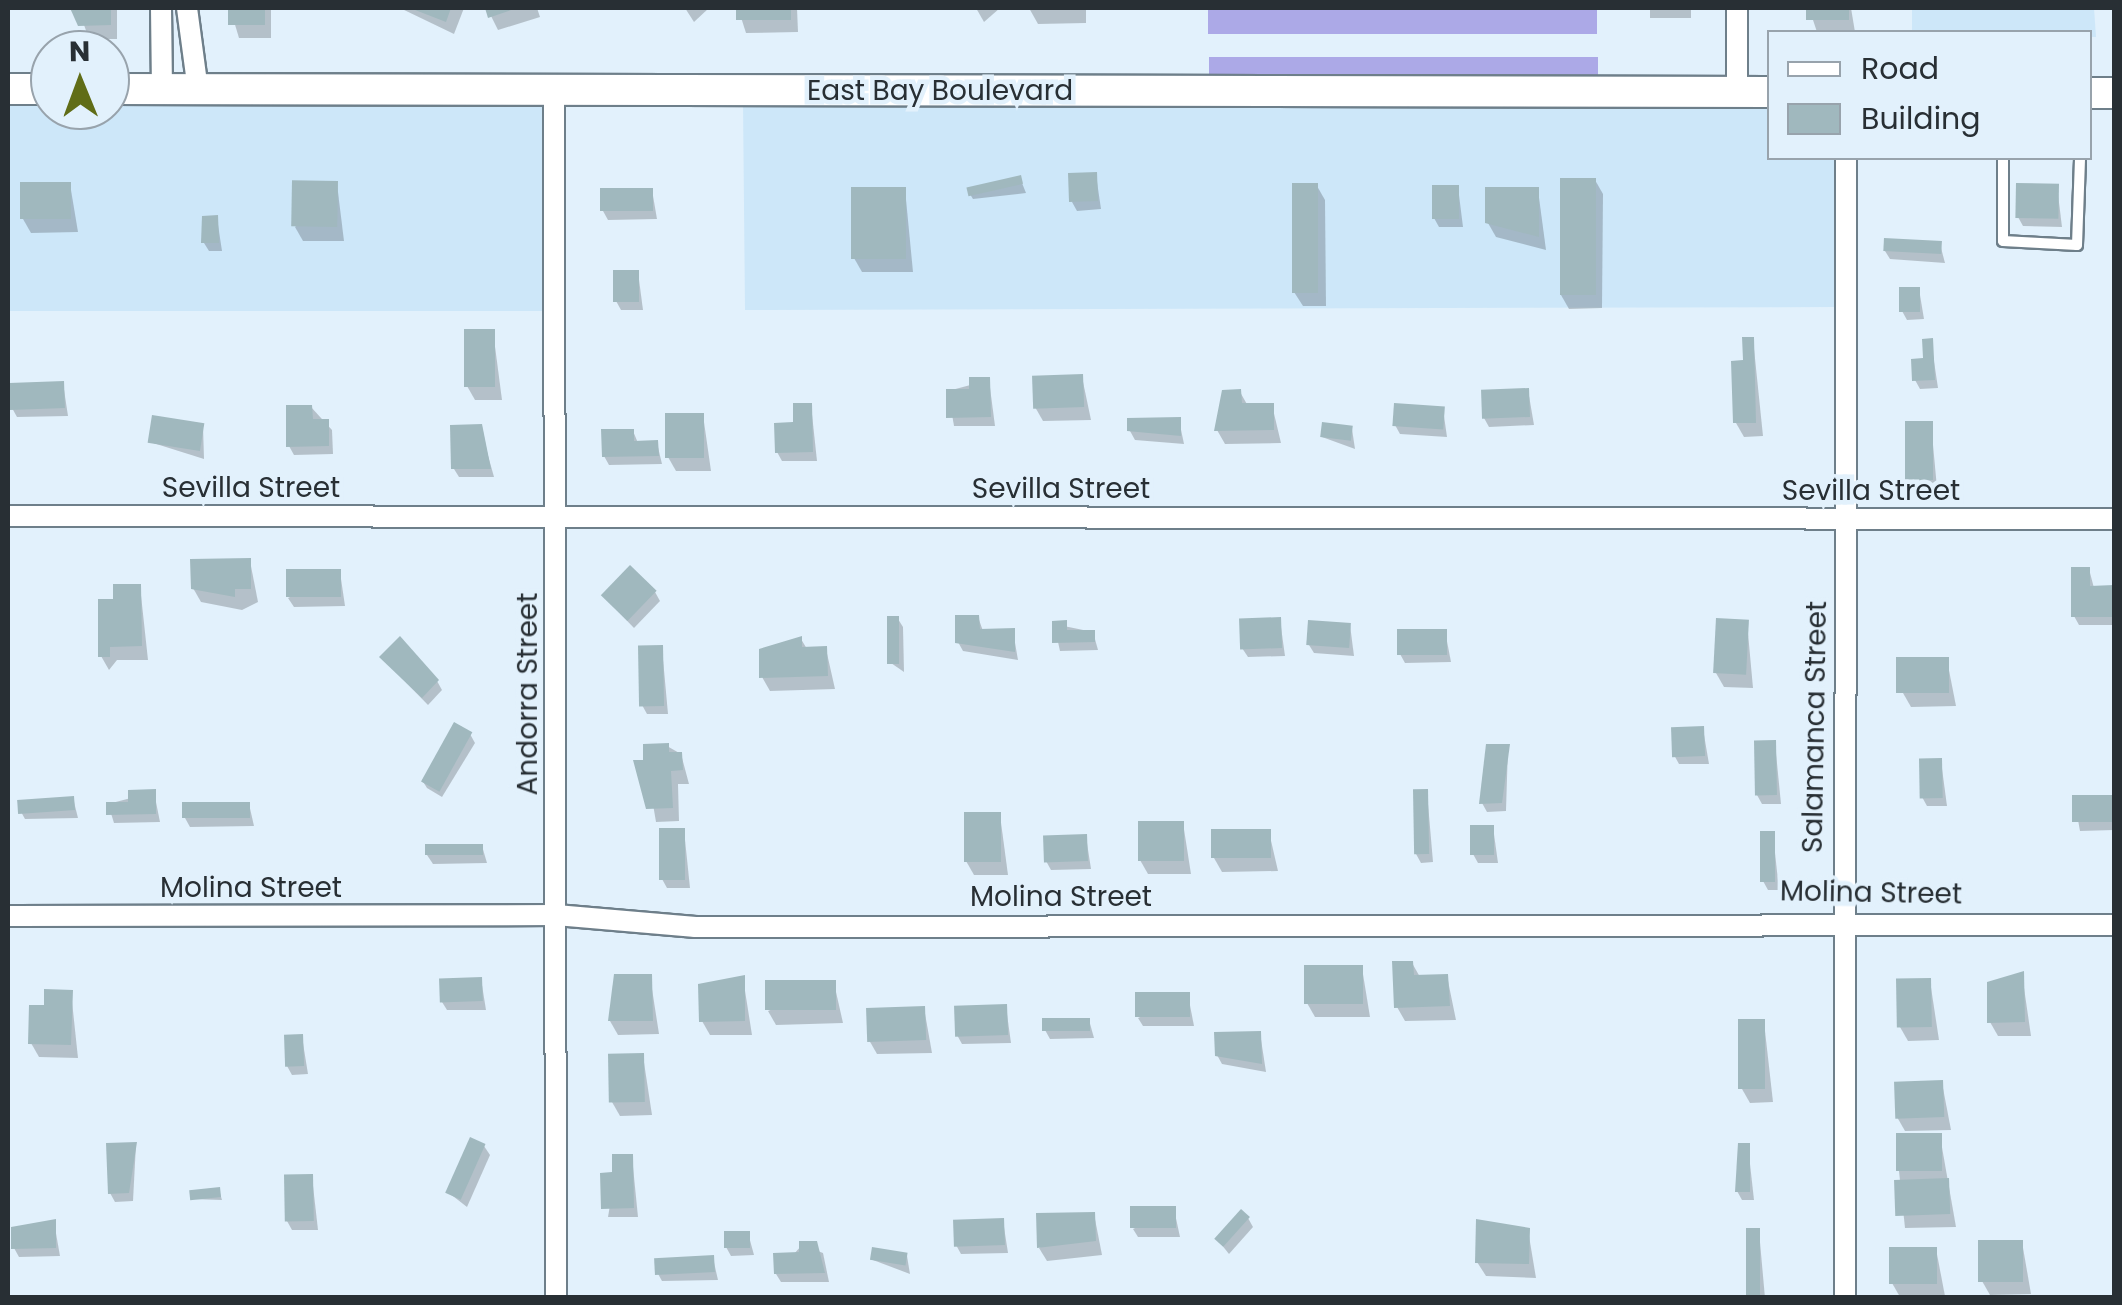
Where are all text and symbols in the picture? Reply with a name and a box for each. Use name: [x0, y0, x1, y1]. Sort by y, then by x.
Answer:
north arrow: [30, 30, 130, 130]
legend: [1767, 30, 2092, 160]
text: N: [69, 32, 90, 71]
text: Road: [1861, 47, 1939, 90]
street label: East Bay Boulevard: [807, 74, 1073, 108]
text: Building: [1861, 97, 1981, 140]
street label: Sevilla Street: [162, 471, 340, 505]
street label: Sevilla Street: [972, 472, 1150, 506]
street label: Sevilla Street: [1782, 474, 1960, 508]
street label: Andorra Street: [511, 593, 545, 795]
street label: Salamanca Street: [1796, 601, 1834, 853]
street label: Molina Street: [160, 871, 342, 905]
street label: Molina Street: [1780, 875, 1962, 911]
street label: Molina Street: [970, 880, 1152, 914]

